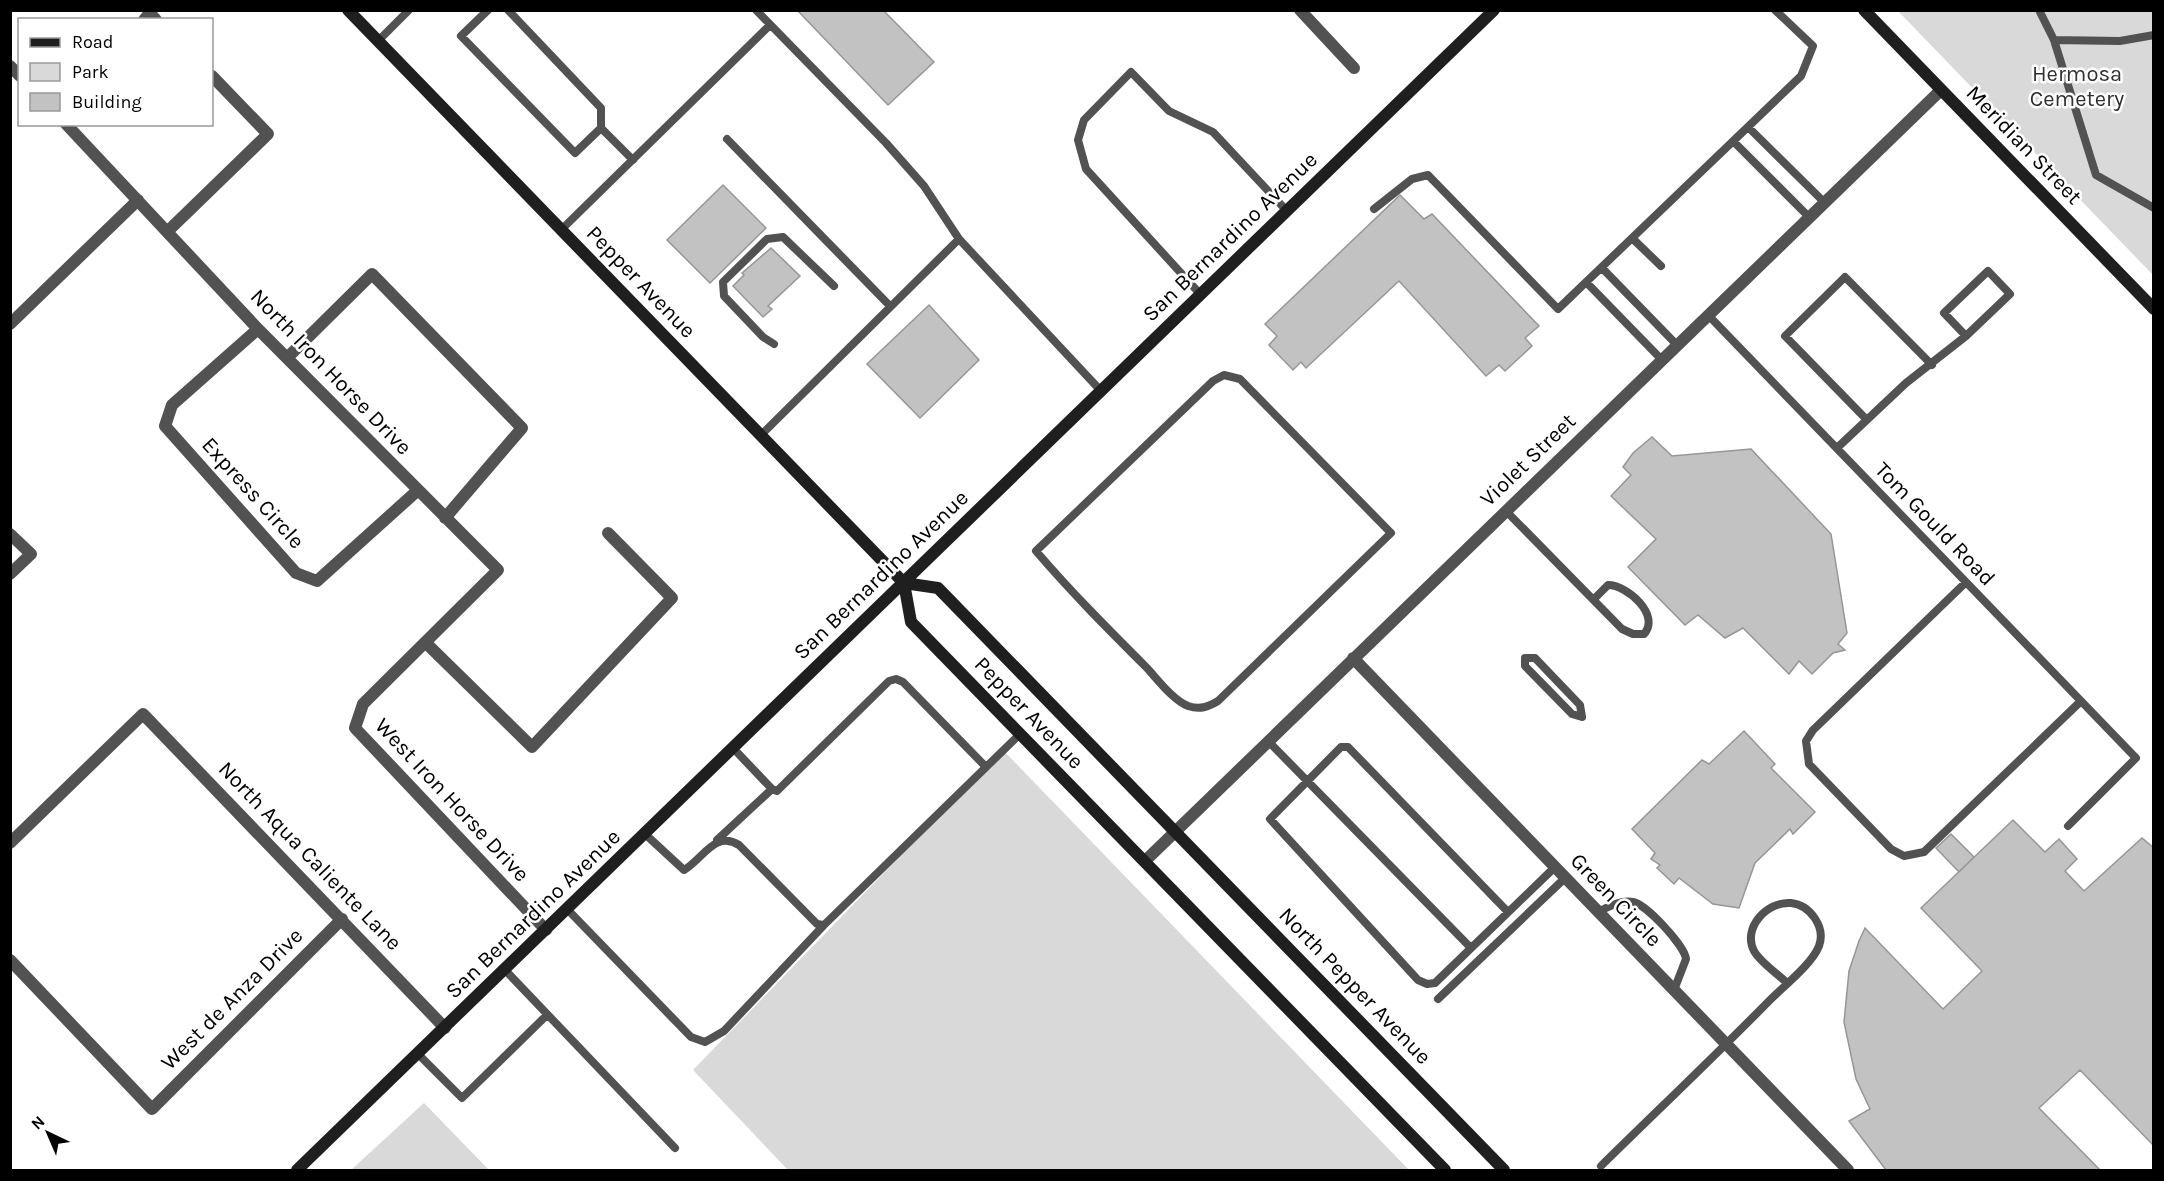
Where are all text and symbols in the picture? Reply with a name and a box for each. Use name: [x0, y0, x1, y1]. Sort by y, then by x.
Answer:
legend: [18, 18, 213, 126]
text: Road: [72, 31, 113, 53]
text: Park: [72, 61, 109, 83]
park label: Hermosa Cemetery: [2030, 61, 2124, 112]
street label: Meridian Street: [1961, 80, 2087, 210]
text: Building: [72, 91, 142, 113]
street label: San Bernardino Avenue: [1137, 147, 1323, 327]
street label: Pepper Avenue: [581, 220, 701, 344]
street label: North Iron Horse Drive: [245, 284, 417, 460]
street label: Violet Street: [1475, 408, 1581, 512]
street label: Express Circle: [196, 432, 310, 554]
street label: Tom Gould Road: [1869, 457, 2001, 591]
street label: San Bernardino Avenue: [788, 485, 974, 665]
street label: Pepper Avenue: [969, 651, 1089, 775]
street label: West Iron Horse Drive: [369, 713, 535, 887]
street label: North Aqua Caliente Lane: [213, 756, 407, 956]
street label: San Bernardino Avenue: [440, 824, 626, 1004]
street label: Green Circle: [1565, 848, 1667, 952]
street label: North Pepper Avenue: [1273, 902, 1437, 1070]
street label: West de Anza Drive: [156, 923, 308, 1075]
north arrow: [18, 1103, 78, 1163]
text: N: [27, 1112, 49, 1133]

